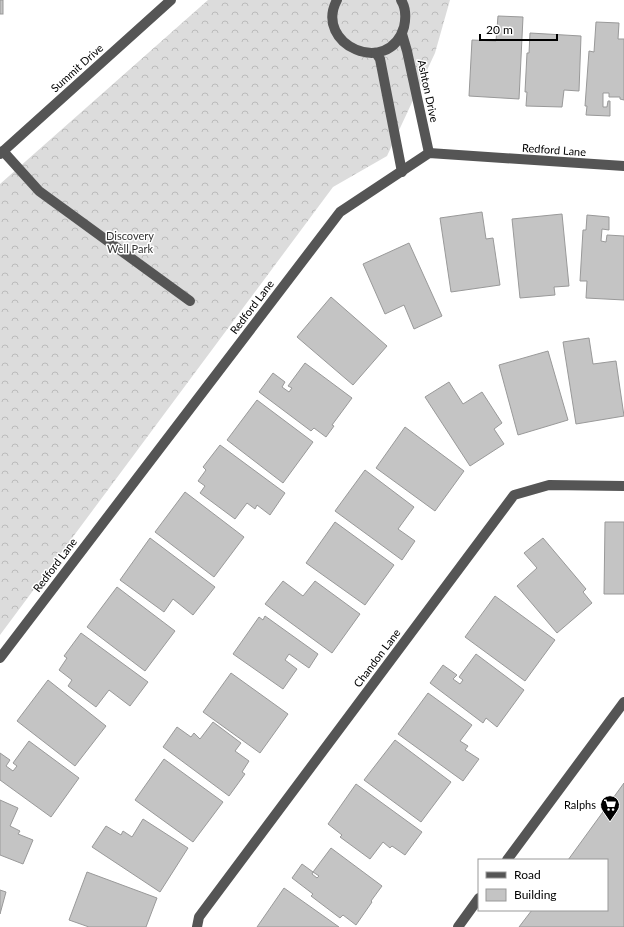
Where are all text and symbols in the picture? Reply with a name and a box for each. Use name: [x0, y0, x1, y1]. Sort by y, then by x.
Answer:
scale bar: [480, 16, 557, 42]
text: 20 m: [486, 22, 513, 37]
street label: Summit Drive: [48, 41, 106, 94]
street label: Ashton Drive: [416, 58, 441, 124]
street label: Redford Lane: [522, 141, 587, 158]
park label: Discovery Well Park: [106, 229, 154, 255]
street label: Redford Lane: [227, 277, 276, 336]
street label: Redford Lane: [30, 535, 79, 594]
street label: Chandon Lane: [350, 626, 403, 689]
supermarket icon: Ralphs: [599, 794, 621, 822]
place label: Ralphs: [564, 798, 596, 811]
legend: [478, 859, 608, 911]
text: Road: [514, 867, 541, 882]
text: Building: [514, 887, 557, 902]

